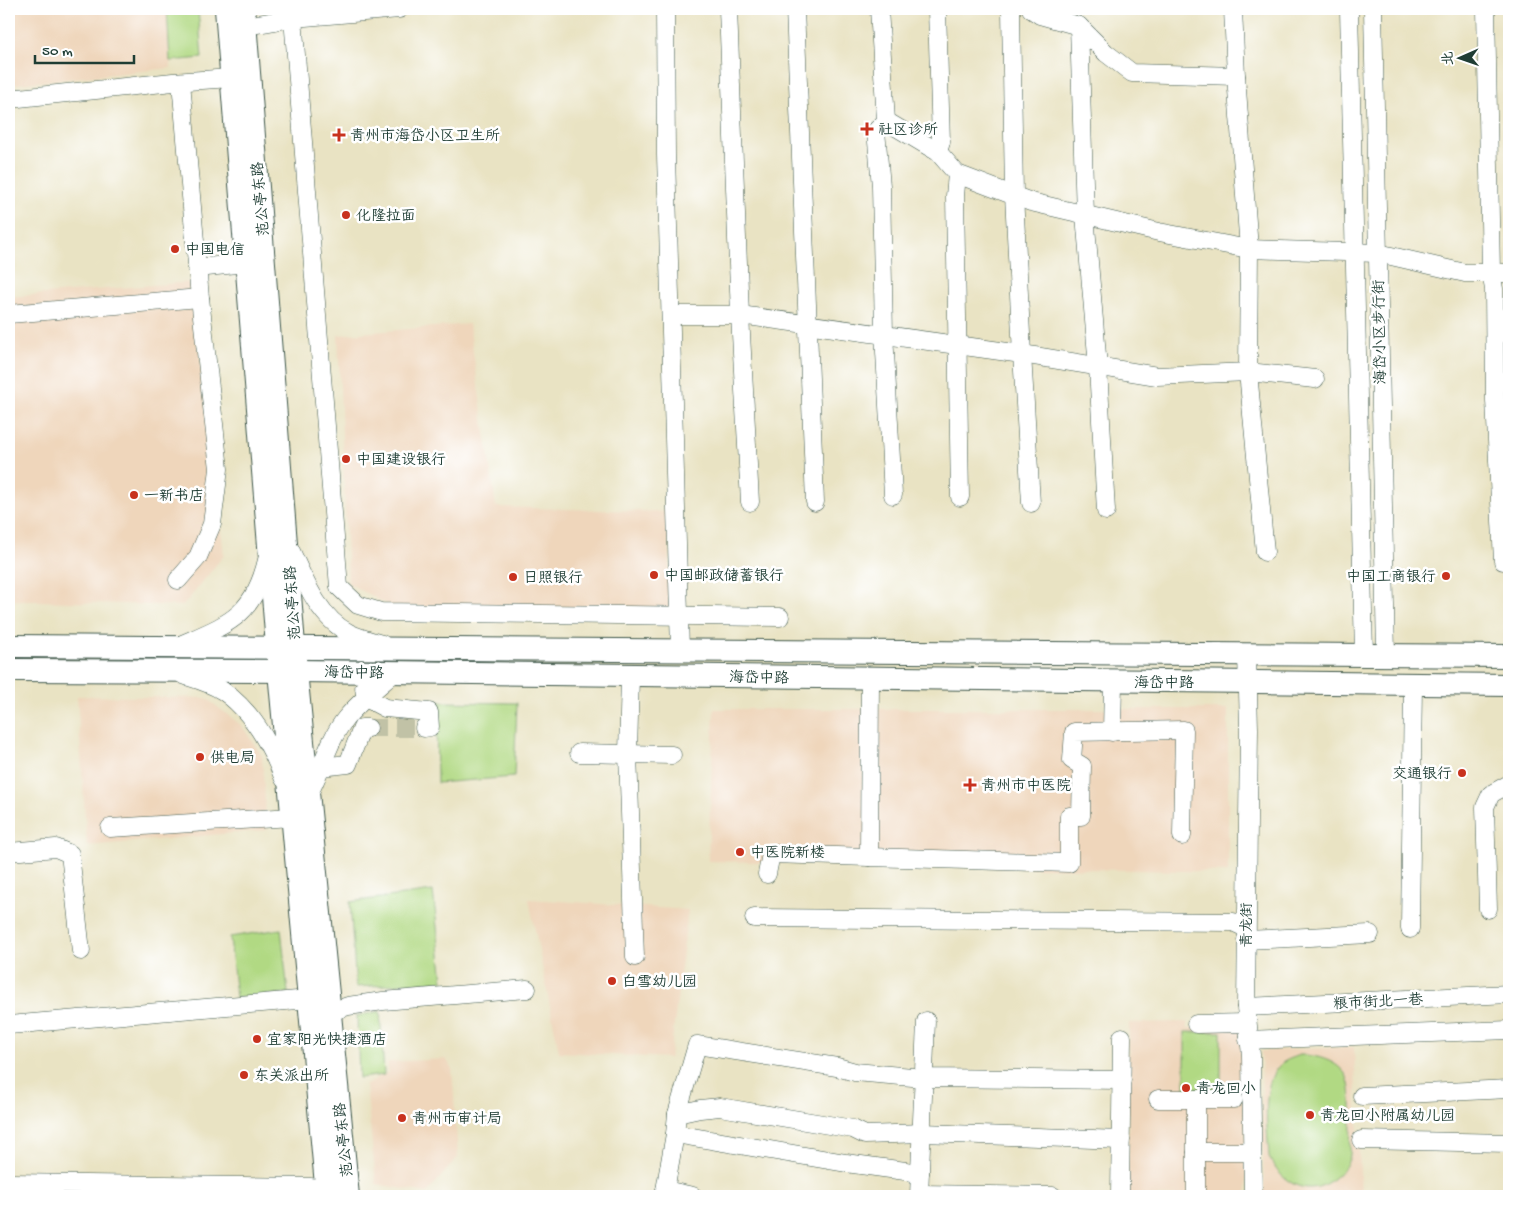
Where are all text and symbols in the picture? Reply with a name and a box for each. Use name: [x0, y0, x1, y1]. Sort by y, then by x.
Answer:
scale bar: [35, 32, 134, 64]
north arrow: [1436, 32, 1486, 82]
text: 50 m: [42, 43, 73, 61]
text: 北: [1441, 51, 1458, 66]
marker: 社区诊所: [860, 122, 874, 136]
place label: 社区诊所: [878, 122, 938, 140]
place label: 青州市海岱小区卫生所: [350, 127, 500, 146]
marker: 青州市海岱小区卫生所: [332, 128, 346, 142]
street label: 范公亭东路: [250, 161, 274, 237]
place label: 化隆拉面: [356, 208, 416, 226]
marker: 化隆拉面: [340, 209, 352, 221]
place label: 中国电信: [185, 242, 245, 260]
marker: 中国电信: [169, 243, 181, 255]
street label: 海岱小区步行街: [1370, 279, 1391, 385]
place label: 中国建设银行: [356, 452, 446, 470]
marker: 中国建设银行: [340, 453, 352, 465]
place label: 一新书店: [144, 488, 204, 506]
marker: 一新书店: [128, 489, 140, 501]
street label: 范公亭东路: [282, 565, 306, 641]
place label: 中国邮政储蓄银行: [664, 568, 784, 586]
place label: 中国工商银行: [1346, 568, 1436, 587]
marker: 中国邮政储蓄银行: [648, 569, 660, 581]
place label: 日照银行: [523, 570, 583, 588]
marker: 中国工商银行: [1440, 570, 1452, 582]
marker: 日照银行: [507, 571, 519, 583]
street label: 海岱中路: [324, 663, 384, 684]
street label: 海岱中路: [729, 668, 789, 689]
street label: 海岱中路: [1134, 674, 1194, 693]
place label: 供电局: [210, 749, 255, 768]
marker: 供电局: [194, 751, 206, 763]
place label: 交通银行: [1392, 766, 1452, 784]
marker: 交通银行: [1456, 767, 1468, 779]
place label: 青州市中医院: [981, 777, 1071, 796]
marker: 青州市中医院: [963, 778, 977, 792]
place label: 中医院新楼: [750, 844, 825, 863]
marker: 中医院新楼: [734, 846, 746, 858]
street label: 青龙街: [1239, 902, 1257, 948]
place label: 白雪幼儿园: [622, 974, 697, 992]
marker: 白雪幼儿园: [606, 975, 618, 987]
street label: 粮市街北一巷: [1333, 992, 1424, 1014]
place label: 宜家阳光快捷酒店: [267, 1031, 387, 1050]
marker: 宜家阳光快捷酒店: [251, 1033, 263, 1045]
place label: 东关派出所: [254, 1067, 329, 1086]
marker: 东关派出所: [238, 1069, 250, 1081]
place label: 青龙回小: [1196, 1081, 1256, 1099]
marker: 青龙回小: [1180, 1082, 1192, 1094]
street label: 范公亭东路: [332, 1102, 358, 1178]
place label: 青龙回小附属幼儿园: [1320, 1108, 1455, 1126]
marker: 青龙回小附属幼儿园: [1304, 1109, 1316, 1121]
place label: 青州市审计局: [412, 1111, 502, 1129]
marker: 青州市审计局: [396, 1112, 408, 1124]

